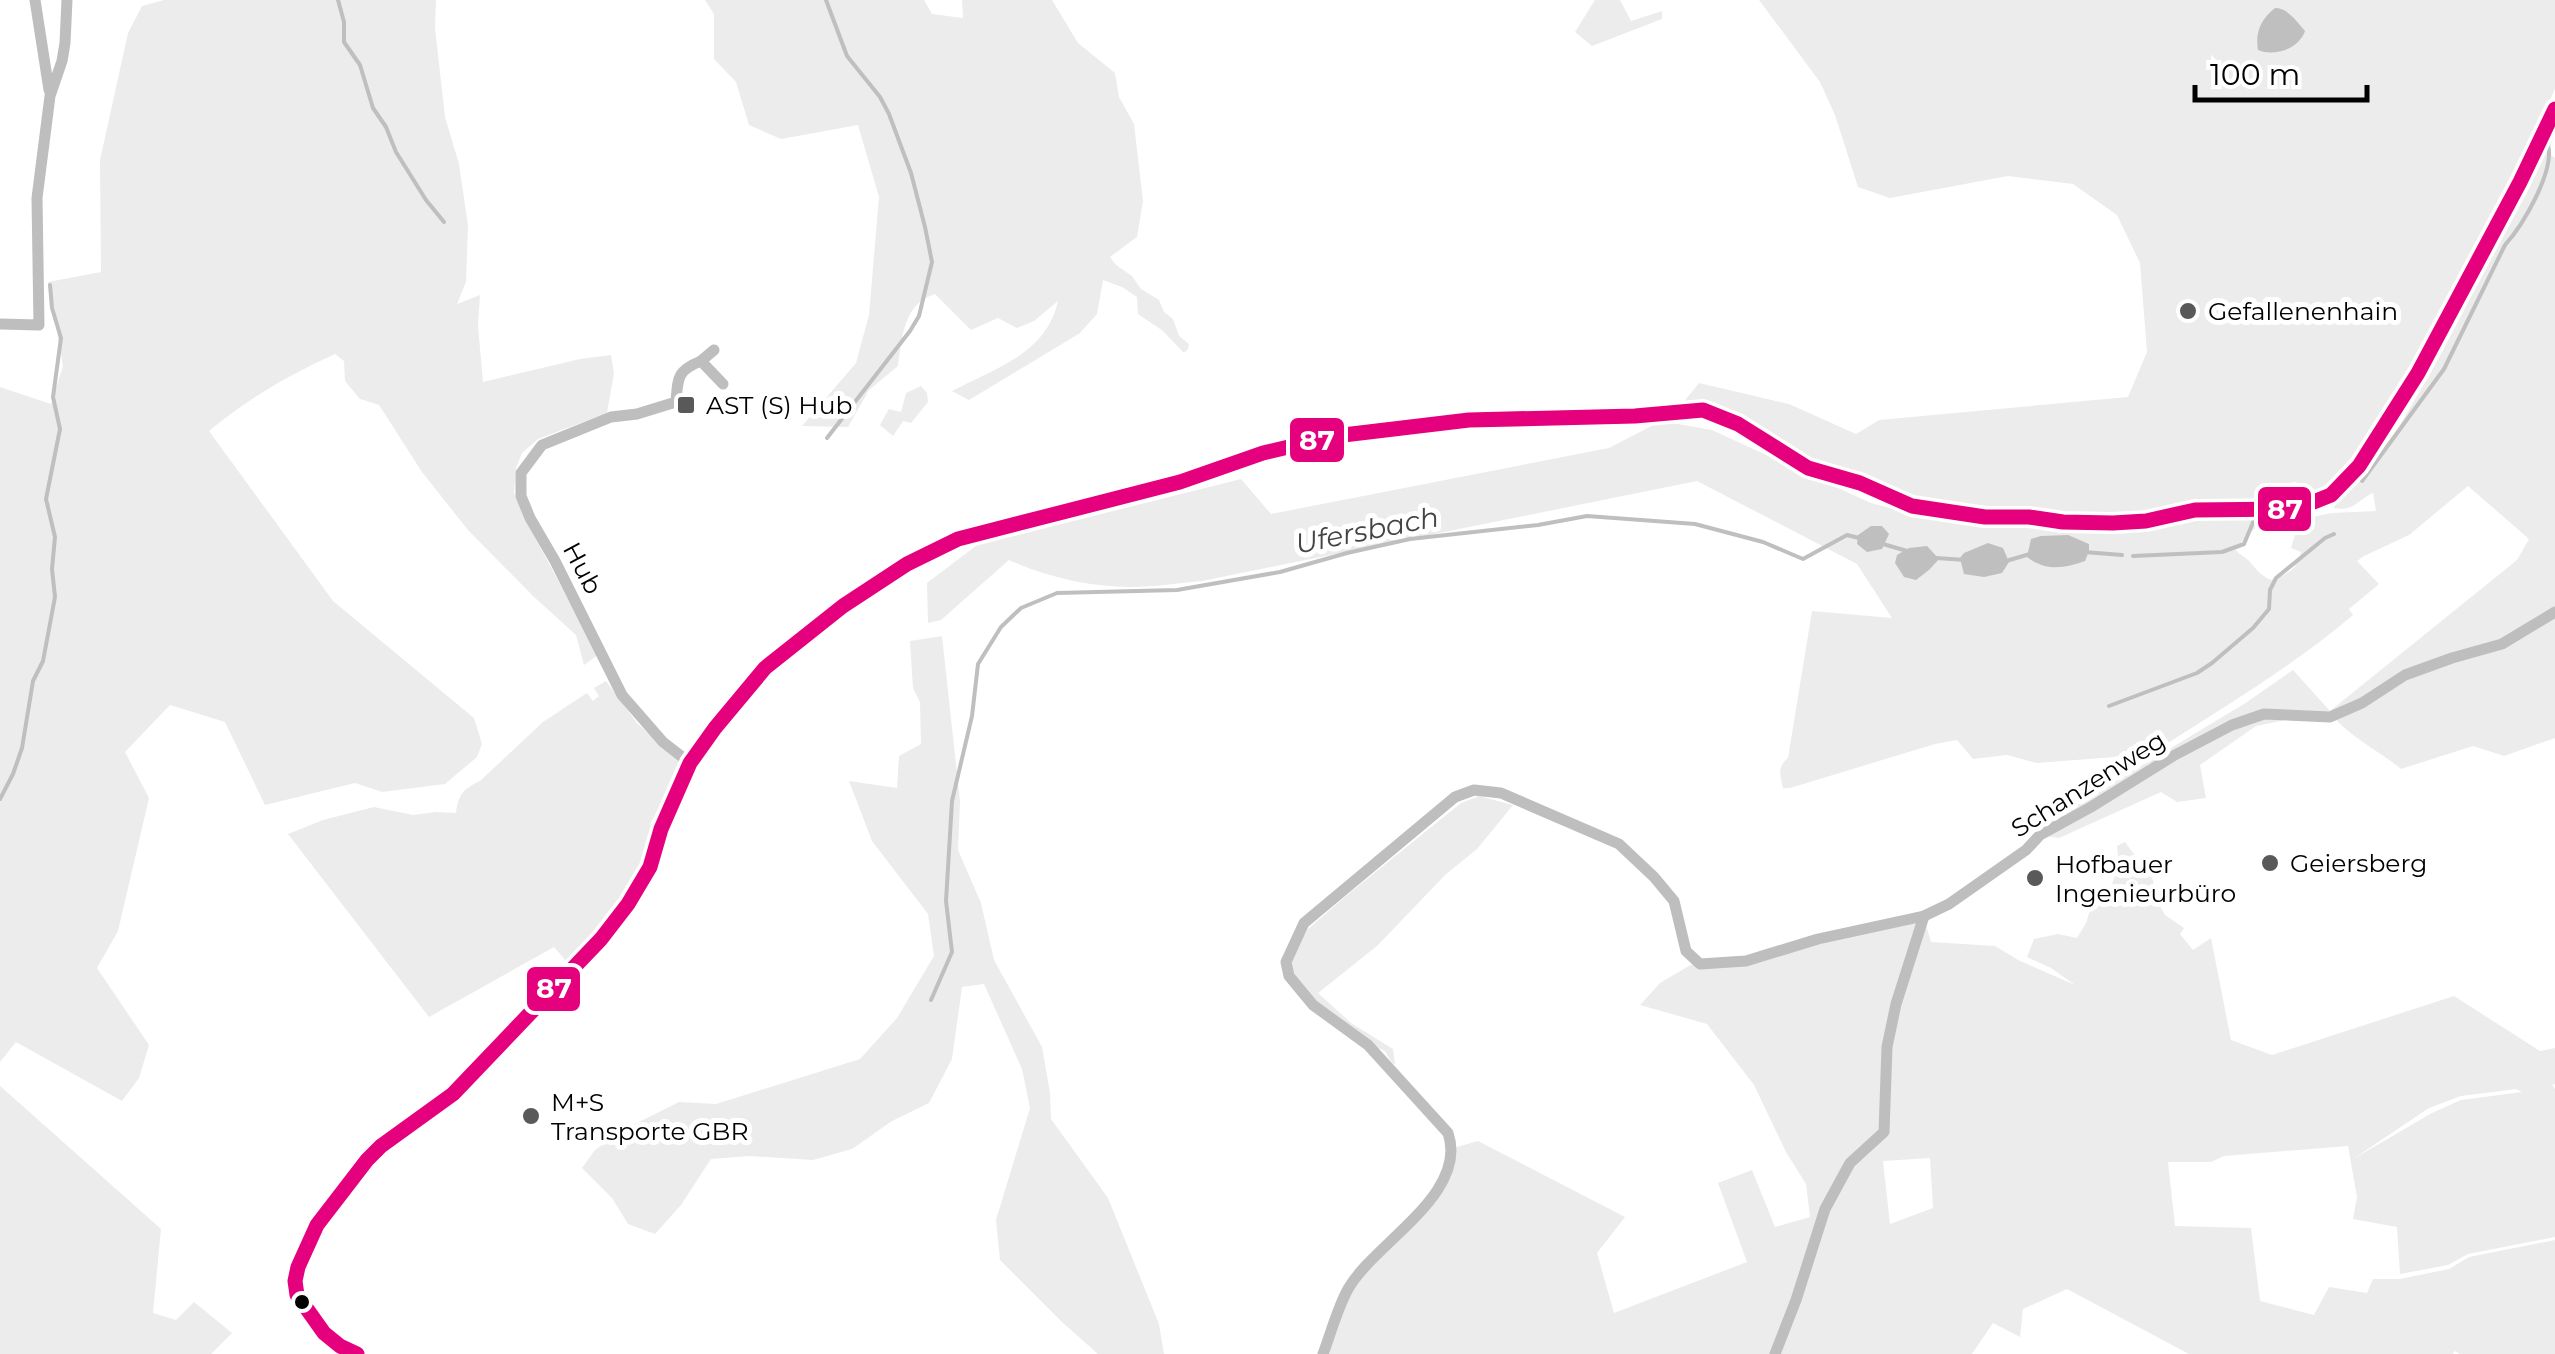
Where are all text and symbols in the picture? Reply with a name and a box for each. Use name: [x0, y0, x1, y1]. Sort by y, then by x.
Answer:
scale bar: [2195, 40, 2368, 102]
text: 100 m: [2210, 56, 2300, 93]
place label: Gefallenenhain: [2208, 296, 2398, 326]
marker: Gefallenenhain: [2177, 300, 2199, 322]
place label: AST (S) Hub: [706, 390, 852, 420]
marker: AST (S) Hub: [675, 394, 697, 416]
line badge: 87: [1288, 416, 1346, 464]
text: 87: [1299, 423, 1335, 457]
line badge: 87: [2256, 485, 2313, 533]
text: 87: [2267, 492, 2303, 526]
water label: Ufersbach: [1293, 499, 1441, 561]
street label: Hub: [557, 537, 609, 599]
street label: Schanzenweg: [2005, 725, 2171, 843]
place label: Geiersberg: [2290, 848, 2427, 878]
place label: Hofbauer Ingenieurbüro: [2055, 849, 2236, 908]
marker: Geiersberg: [2259, 852, 2281, 874]
marker: Hofbauer Ingenieurbüro: [2024, 867, 2046, 889]
line badge: 87: [525, 965, 582, 1013]
text: 87: [536, 971, 572, 1005]
place label: M+S Transporte GBR: [551, 1087, 748, 1146]
marker: M+S Transporte GBR: [520, 1105, 542, 1127]
unlabelled marker: [292, 1292, 312, 1312]

